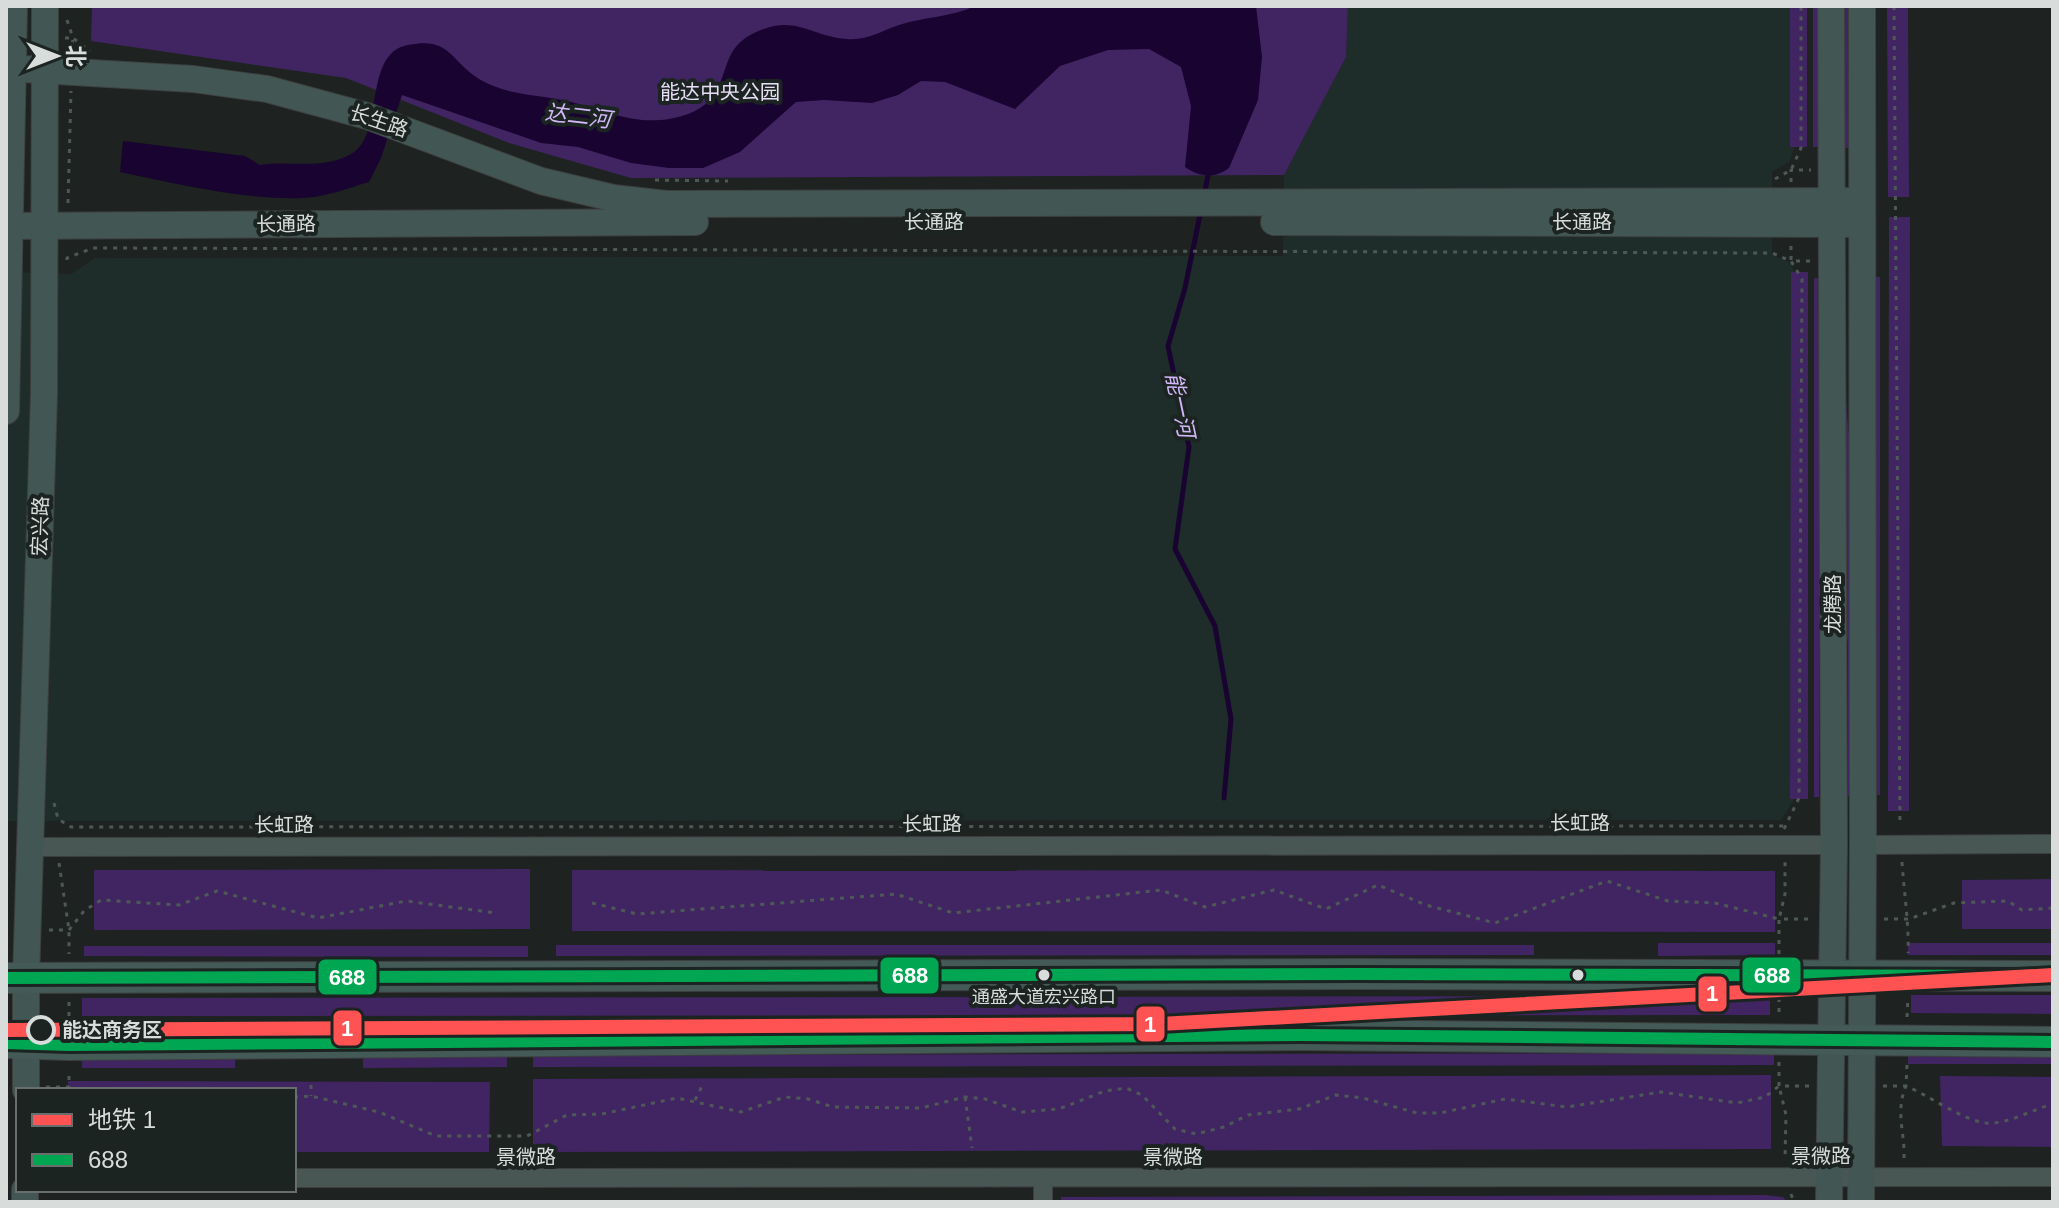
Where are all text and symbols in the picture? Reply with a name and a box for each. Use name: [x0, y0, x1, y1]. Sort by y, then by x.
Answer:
north arrow: [16, 16, 96, 96]
text: 北: [63, 45, 88, 67]
park label: 能达中央公园: [660, 81, 780, 103]
water label: 达二河: [544, 100, 616, 133]
street label: 长生路: [347, 101, 411, 141]
street label: 长通路: [904, 211, 964, 233]
street label: 长通路: [1552, 211, 1612, 233]
street label: 长通路: [256, 212, 316, 236]
water label: 能一河: [1161, 370, 1200, 444]
street label: 宏兴路: [28, 496, 52, 556]
street label: 龙腾路: [1822, 574, 1844, 634]
street label: 长虹路: [1550, 812, 1610, 834]
street label: 长虹路: [902, 813, 962, 835]
street label: 长虹路: [254, 814, 314, 836]
line badge: 688: [879, 956, 940, 995]
line badge: 688: [1741, 956, 1802, 994]
line badge: 688: [317, 958, 378, 996]
text: 688: [892, 963, 928, 988]
text: 688: [1754, 963, 1790, 988]
text: 688: [329, 965, 365, 990]
marker: 通盛大道宏兴路口: [1036, 967, 1052, 983]
unlabelled marker: [1570, 967, 1586, 983]
line badge: 1: [1697, 975, 1728, 1013]
text: 1: [1706, 981, 1718, 1006]
place label: 通盛大道宏兴路口: [972, 987, 1116, 1007]
line badge: 1: [1135, 1005, 1166, 1043]
line badge: 1: [332, 1009, 363, 1047]
text: 1: [1144, 1012, 1156, 1037]
marker: 能达商务区: [27, 1016, 55, 1044]
text: 1: [341, 1016, 353, 1041]
place label: 能达商务区: [62, 1019, 162, 1041]
legend: [16, 1088, 296, 1192]
text: 地铁 1: [88, 1106, 156, 1133]
street label: 景微路: [1791, 1145, 1851, 1167]
text: 688: [88, 1146, 128, 1173]
street label: 景微路: [496, 1146, 556, 1168]
street label: 景微路: [1143, 1146, 1203, 1168]

